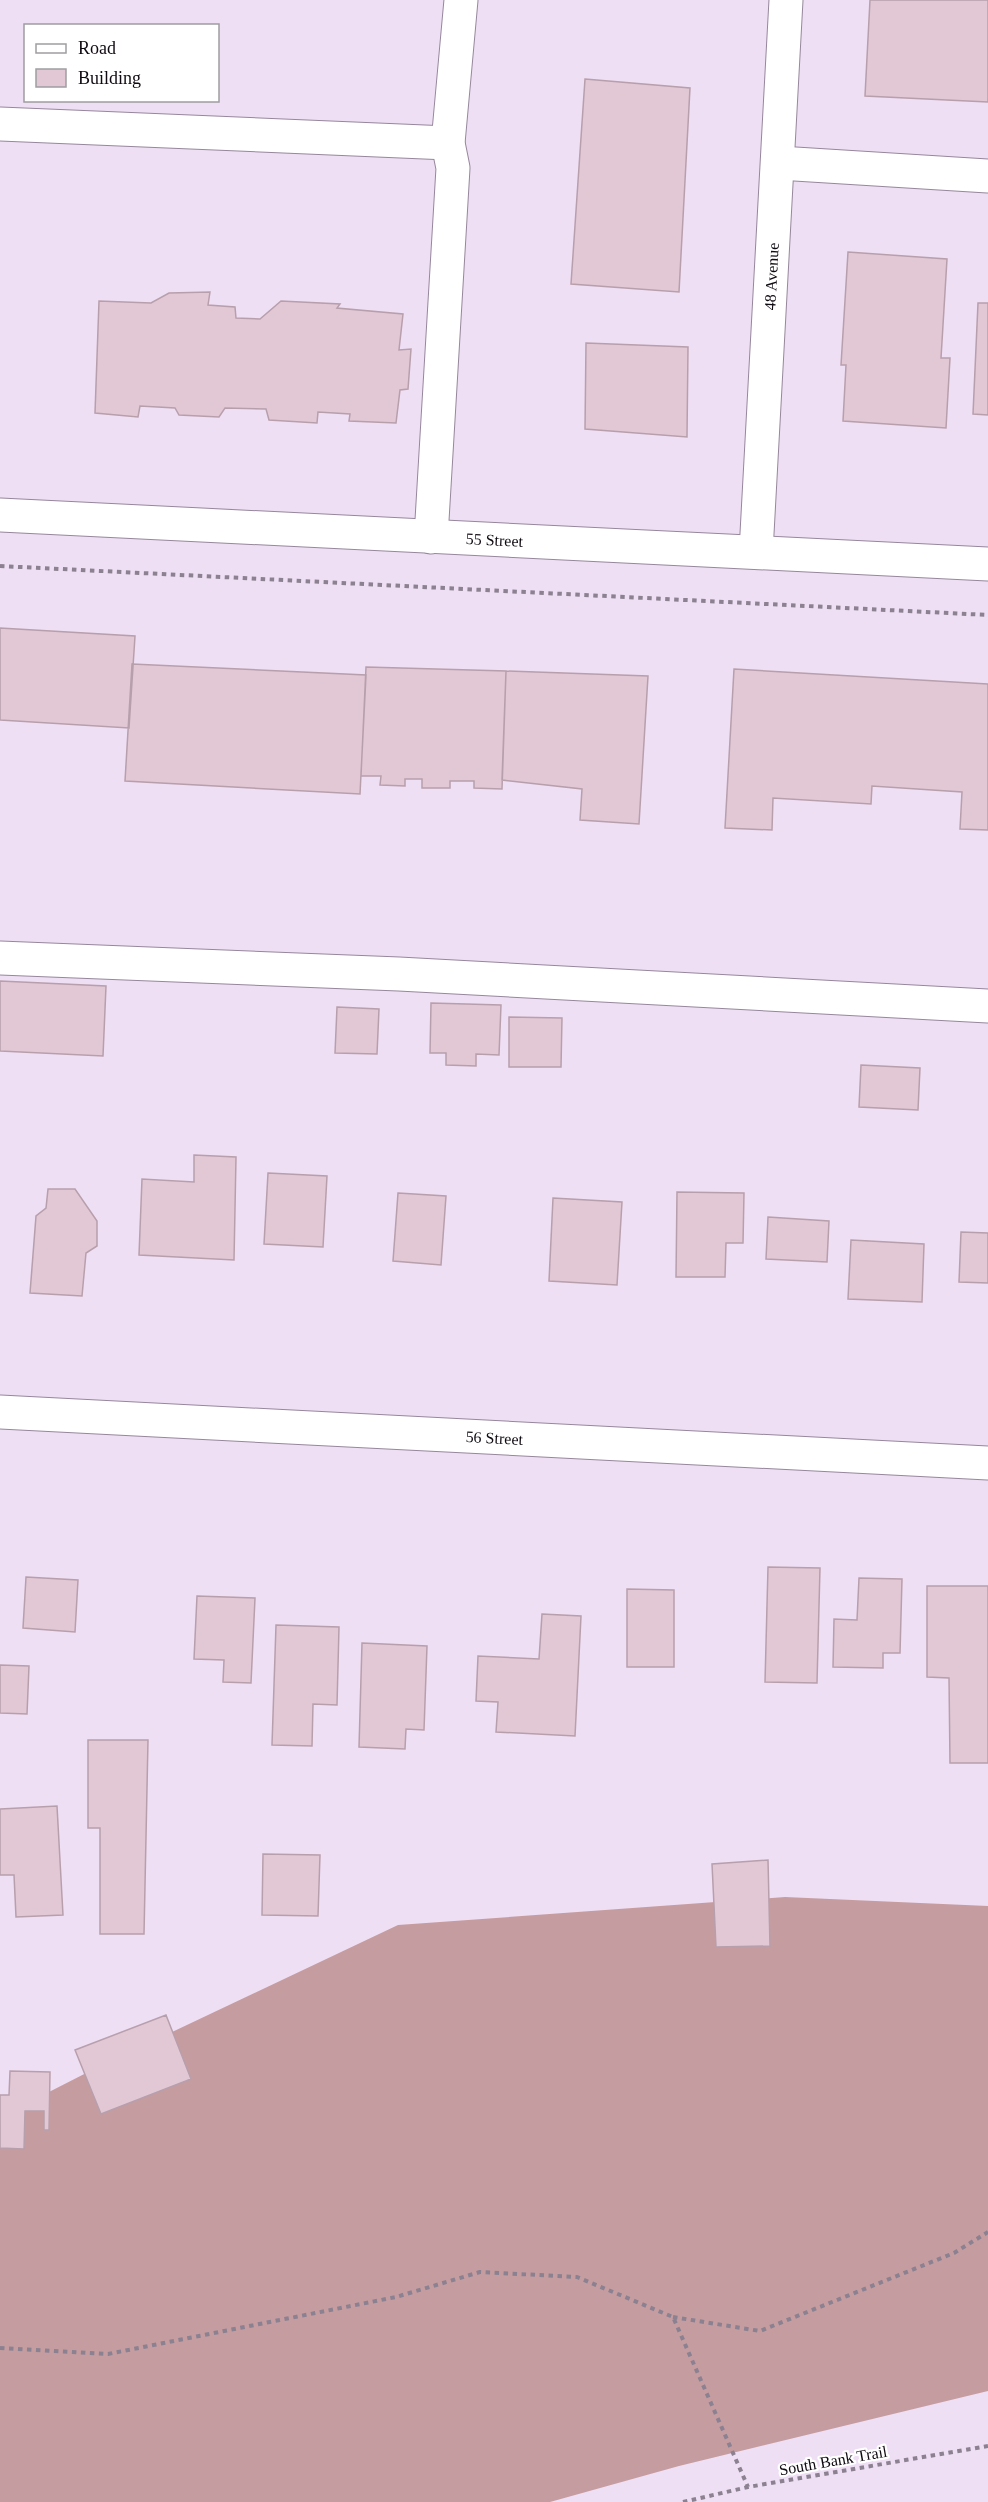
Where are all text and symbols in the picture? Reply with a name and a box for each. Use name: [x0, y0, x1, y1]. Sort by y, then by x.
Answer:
legend: [24, 24, 219, 102]
text: Road: [78, 38, 116, 58]
text: Building: [78, 68, 141, 88]
street label: 48 Avenue: [761, 242, 782, 311]
street label: 55 Street: [465, 530, 524, 550]
street label: 56 Street: [465, 1428, 524, 1448]
street label: South Bank Trail: [778, 2443, 889, 2478]

